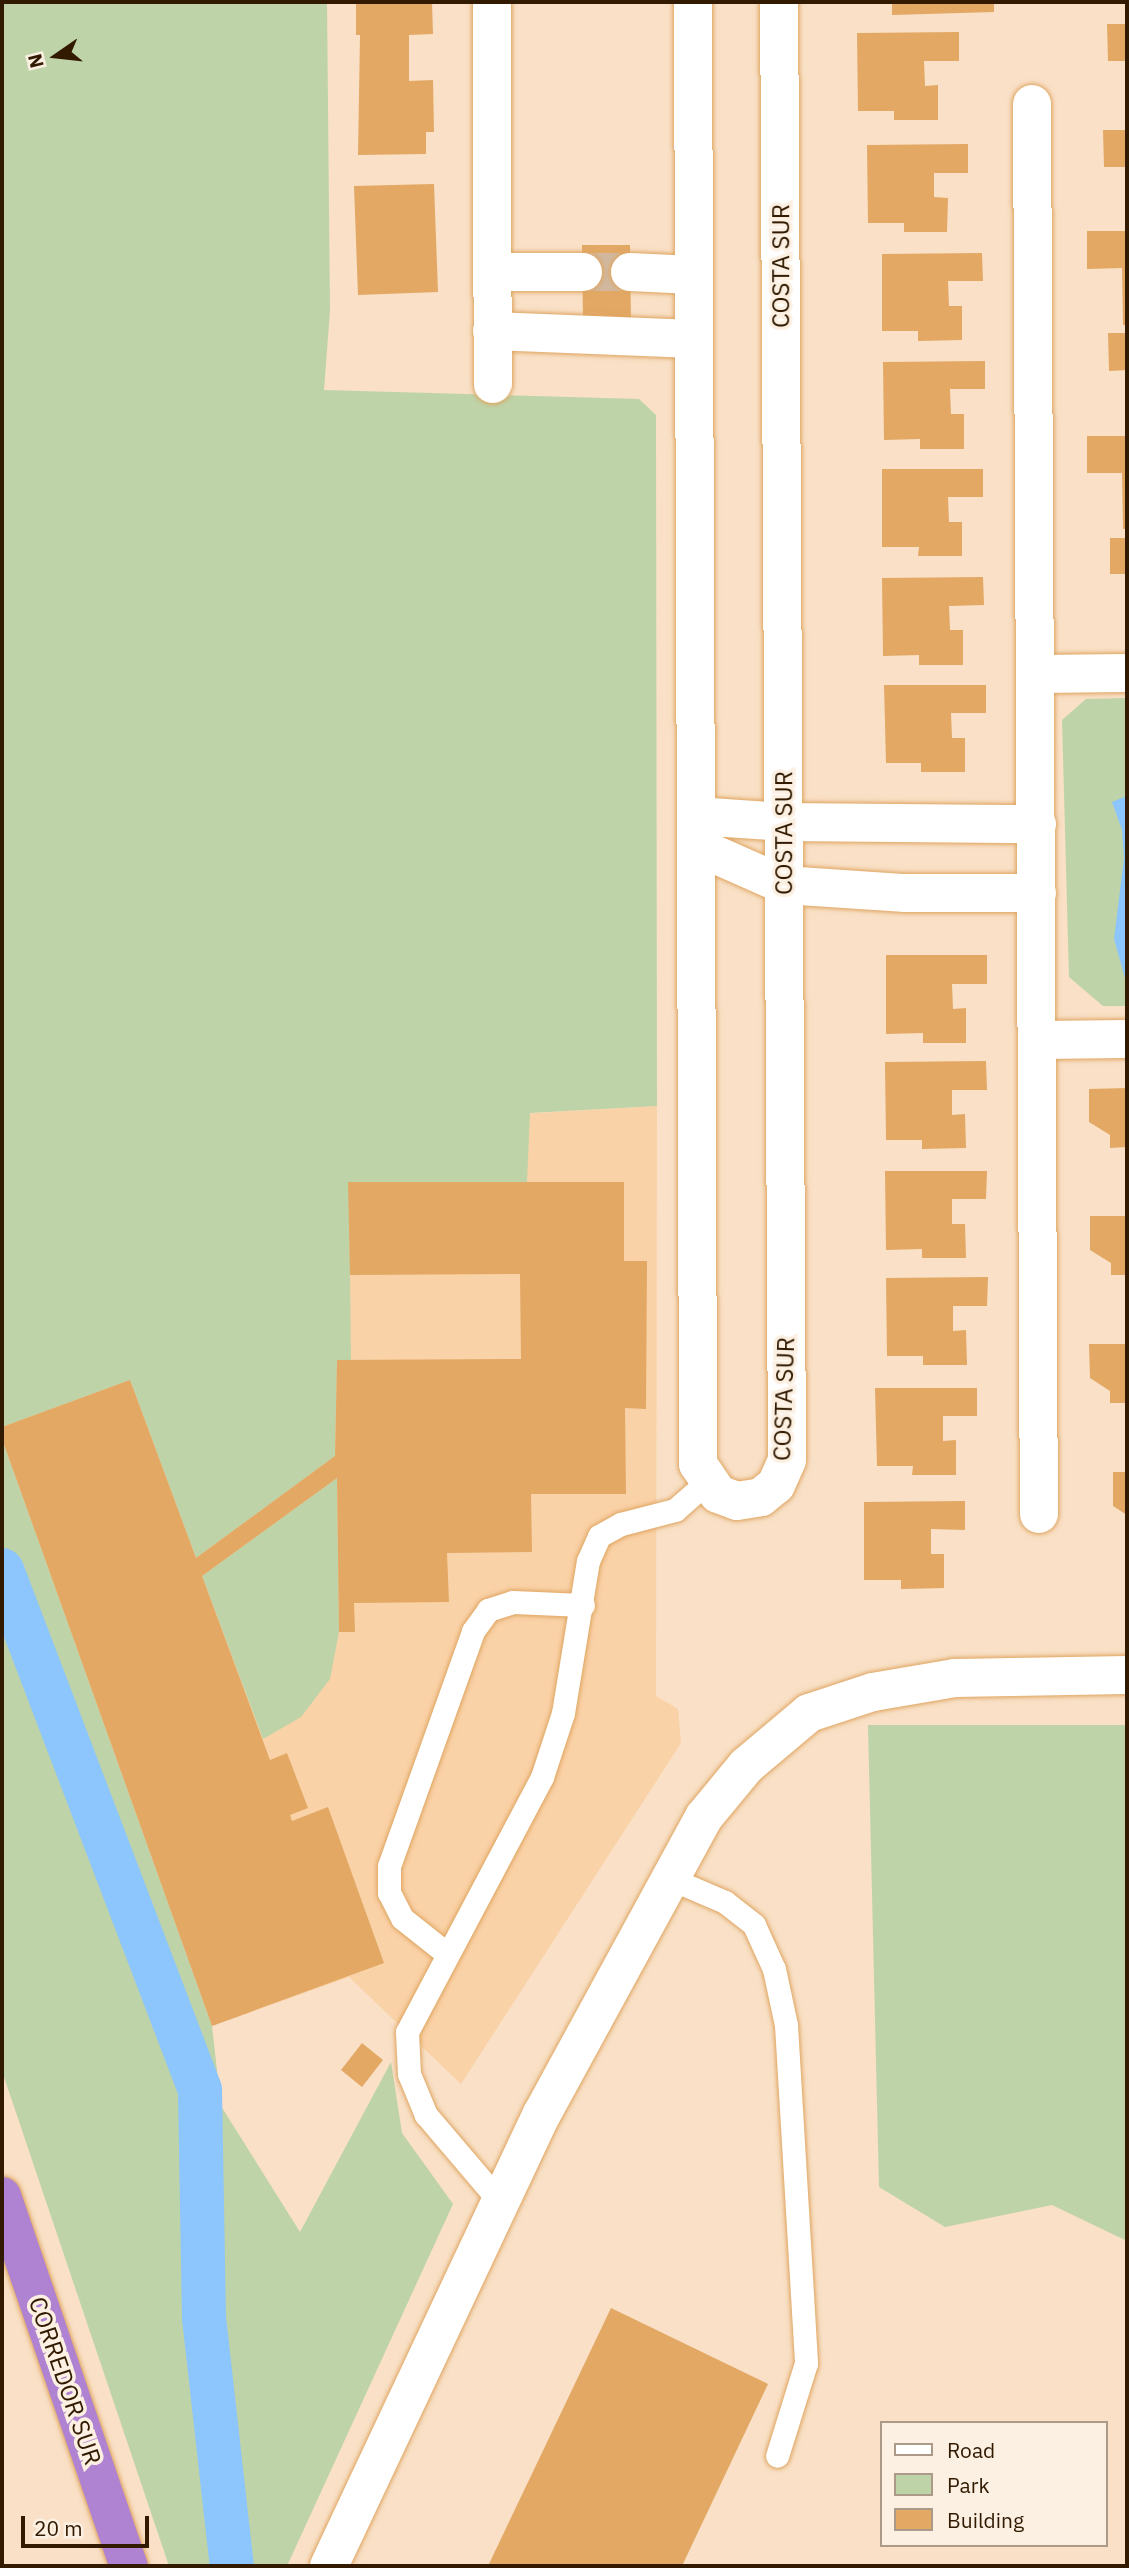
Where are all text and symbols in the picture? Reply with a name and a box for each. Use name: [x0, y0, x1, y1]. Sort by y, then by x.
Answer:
north arrow: [21, 21, 91, 91]
text: N: [22, 52, 49, 71]
street label: COSTA SUR: [767, 204, 795, 328]
street label: COSTA SUR: [770, 771, 798, 895]
street label: COSTA SUR: [767, 1337, 801, 1461]
street label: CORREDOR SUR: [23, 2293, 107, 2469]
legend: [880, 2421, 1108, 2547]
text: Road: [947, 2436, 995, 2464]
text: Park: [947, 2471, 990, 2499]
scale bar: [24, 2502, 152, 2546]
text: Building: [947, 2506, 1024, 2534]
text: 20 m: [34, 2514, 83, 2542]

